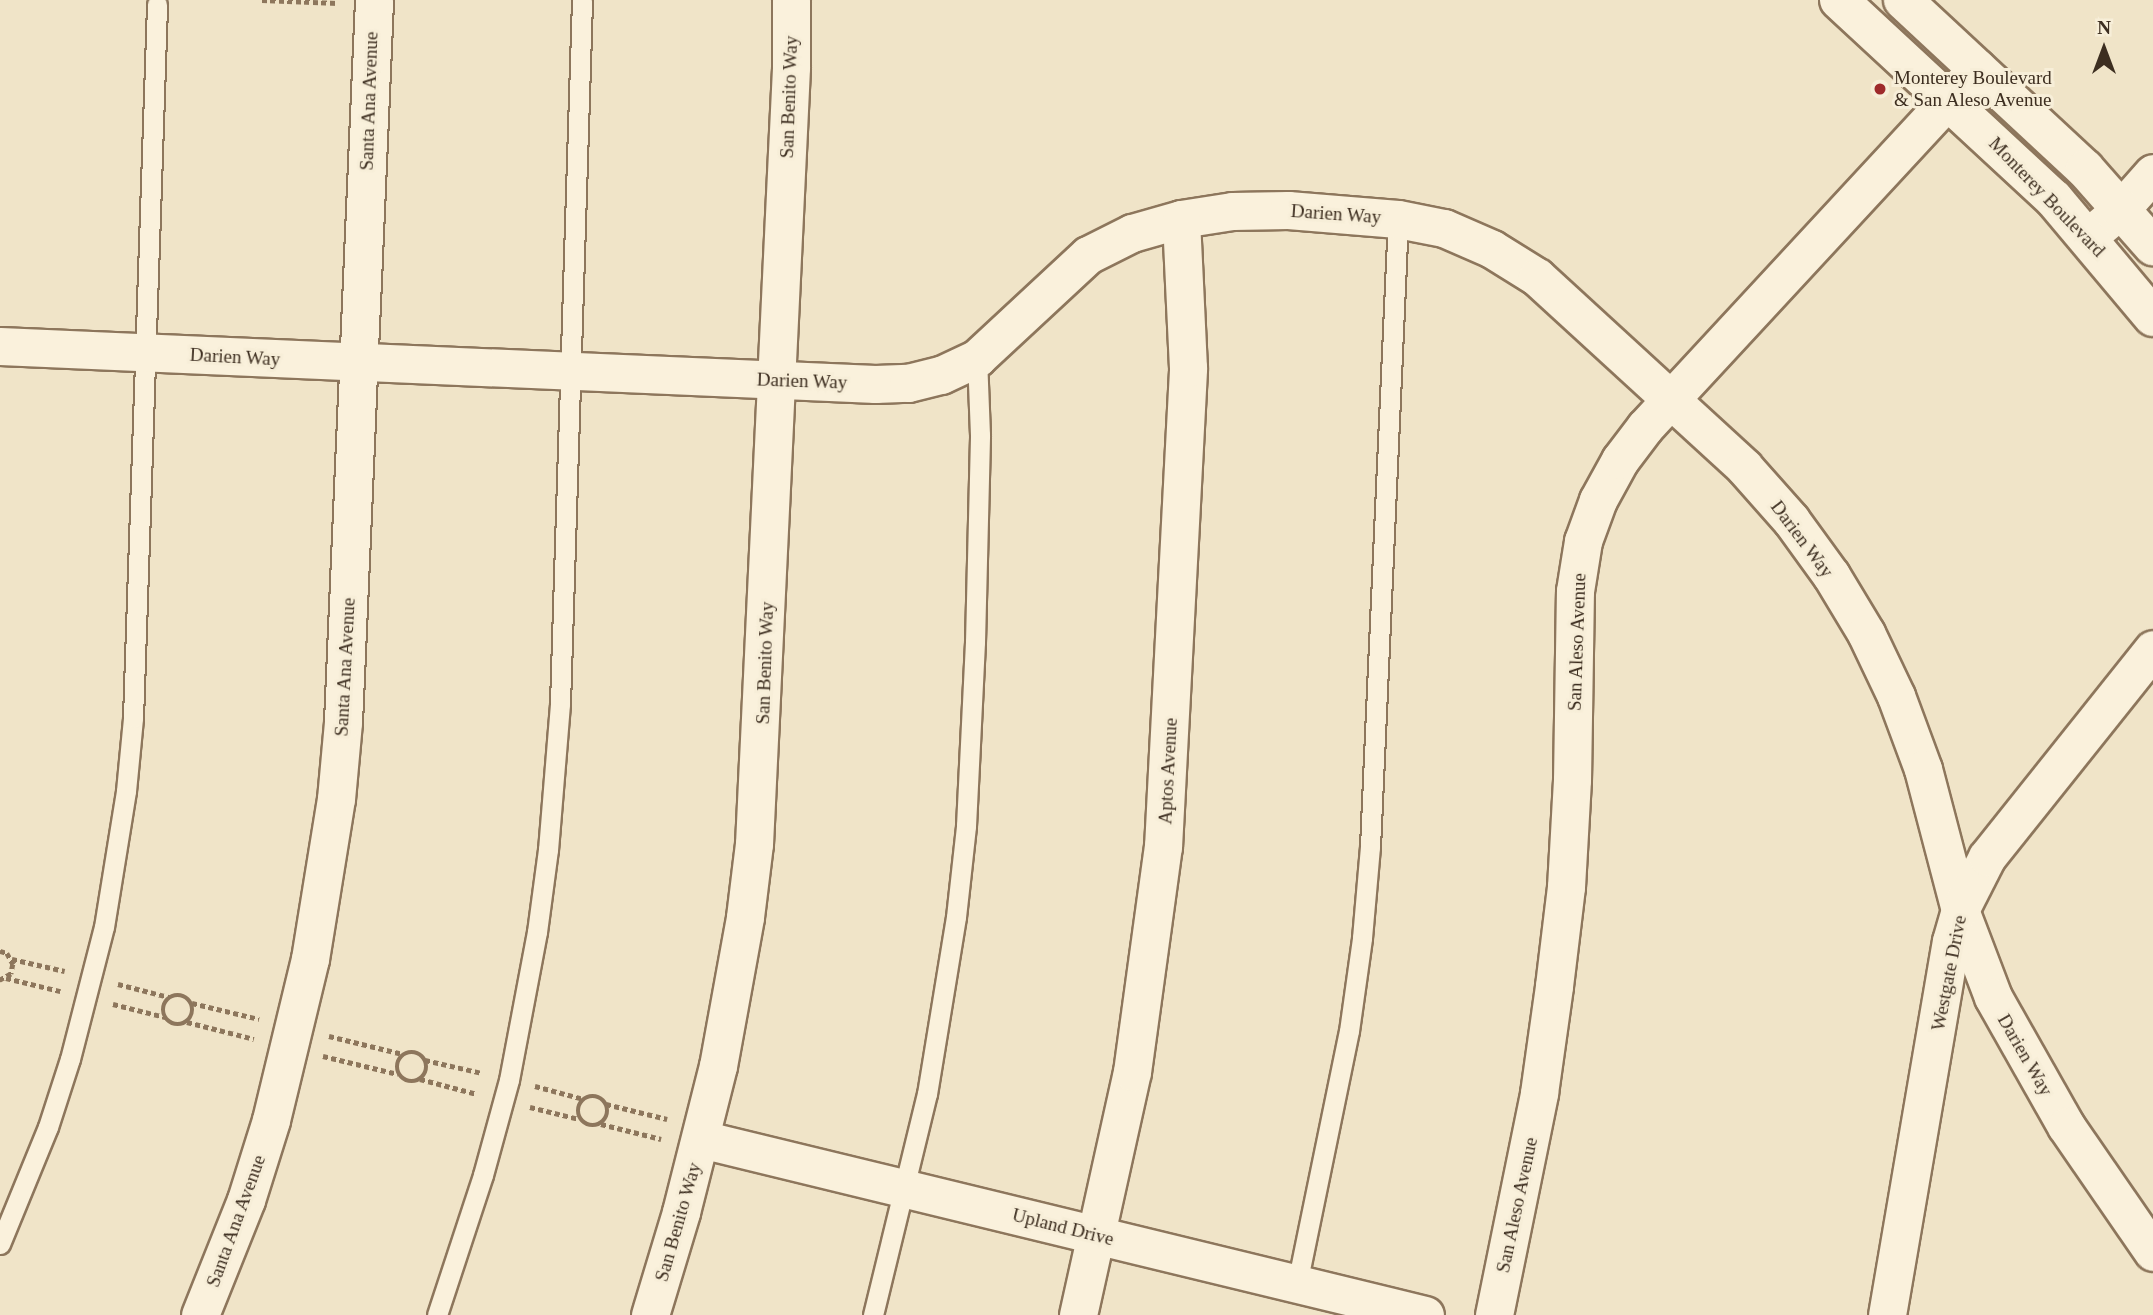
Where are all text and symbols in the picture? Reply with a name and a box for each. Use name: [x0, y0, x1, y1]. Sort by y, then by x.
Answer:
north arrow: [2069, 14, 2139, 84]
text: N: [2097, 17, 2111, 38]
street label: Santa Ana Avenue: [355, 30, 383, 172]
street label: San Benito Way: [775, 35, 803, 159]
place label: Monterey Boulevard & San Aleso Avenue: [1894, 67, 2054, 111]
marker: Monterey Boulevard & San Aleso Avenue: [1872, 81, 1888, 97]
street label: Monterey Boulevard: [1984, 132, 2110, 262]
street label: Darien Way: [1290, 199, 1382, 229]
street label: Darien Way: [189, 343, 281, 371]
street label: Darien Way: [756, 368, 848, 394]
street label: Darien Way: [1766, 496, 1838, 582]
street label: San Aleso Avenue: [1563, 572, 1591, 712]
street label: Santa Ana Avenue: [330, 596, 360, 738]
street label: San Benito Way: [751, 601, 779, 725]
street label: Aptos Avenue: [1154, 717, 1182, 825]
street label: Westgate Drive: [1927, 913, 1971, 1033]
street label: Darien Way: [1992, 1010, 2058, 1100]
street label: San Aleso Avenue: [1491, 1134, 1543, 1276]
street label: Santa Ana Avenue: [201, 1151, 271, 1291]
street label: San Benito Way: [650, 1160, 706, 1284]
street label: Upland Drive: [1010, 1203, 1116, 1251]

